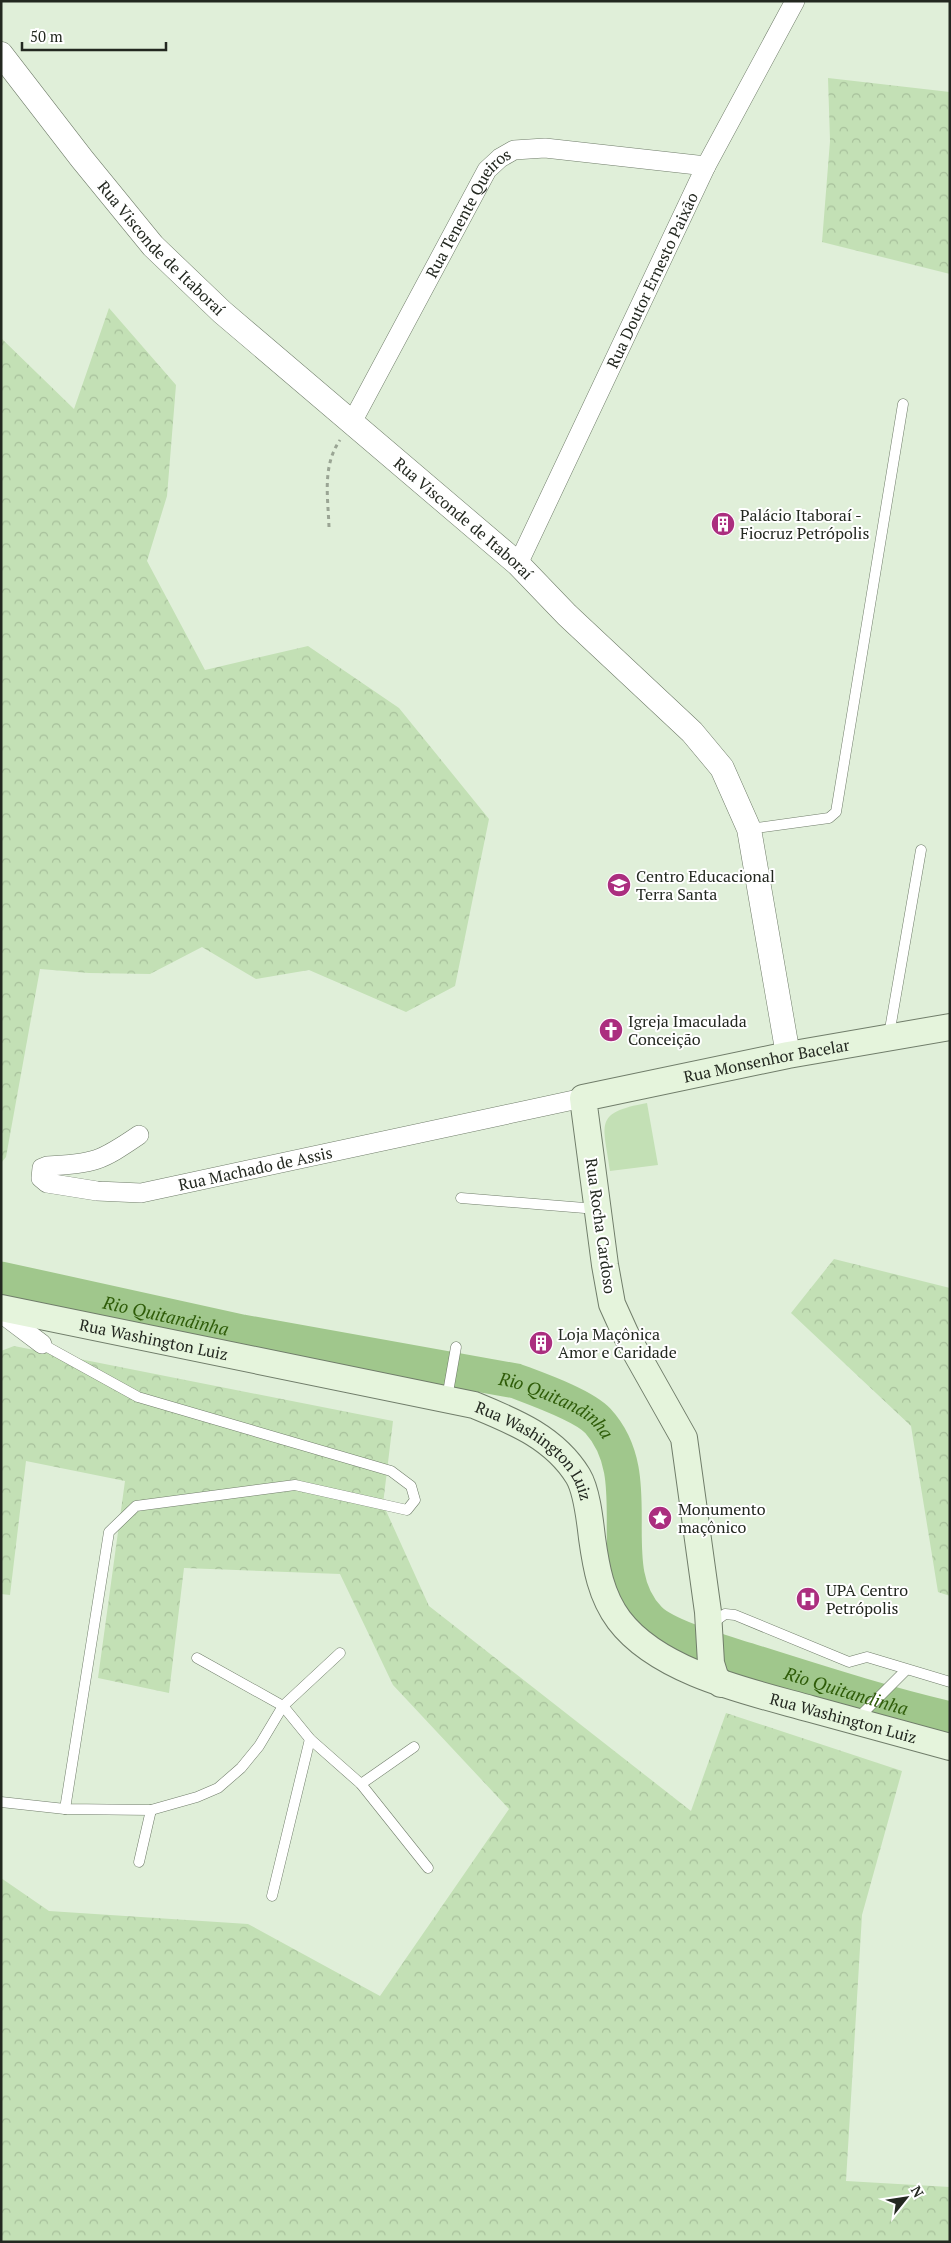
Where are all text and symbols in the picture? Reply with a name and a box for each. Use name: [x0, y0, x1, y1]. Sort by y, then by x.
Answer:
scale bar: [22, 20, 166, 52]
text: 50 m: [30, 26, 63, 46]
street label: Rua Tenente Queiros: [420, 143, 515, 282]
street label: Rua Visconde de Itaboraí: [93, 176, 230, 320]
street label: Rua Doutor Ernesto Paixão: [601, 188, 703, 372]
street label: Rua Visconde de Itaboraí: [389, 452, 538, 584]
place label: Palácio Itaboraí - Fiocruz Petrópolis: [740, 504, 869, 544]
building icon: Palácio Itaboraí - Fiocruz Petrópolis: [710, 511, 736, 537]
place label: Centro Educacional Terra Santa: [636, 865, 775, 905]
school or university icon: Centro Educacional Terra Santa: [606, 872, 632, 898]
place label: Igreja Imaculada Conceição: [628, 1010, 747, 1050]
church icon: Igreja Imaculada Conceição: [598, 1017, 624, 1043]
street label: Rua Monsenhor Bacelar: [682, 1033, 852, 1088]
street label: Rua Machado de Assis: [176, 1141, 334, 1196]
street label: Rua Rocha Cardoso: [581, 1157, 621, 1295]
water label: Rio Quitandinha: [100, 1290, 231, 1341]
street label: Rua Washington Luiz: [77, 1313, 230, 1365]
place label: Loja Maçônica Amor e Caridade: [558, 1323, 677, 1363]
building icon: Loja Maçônica Amor e Caridade: [528, 1330, 554, 1356]
water label: Rio Quitandinha: [496, 1366, 619, 1443]
street label: Rua Washington Luiz: [472, 1396, 597, 1502]
place label: Monumento maçônico: [678, 1498, 766, 1538]
place icon: Monumento maçônico: [647, 1505, 673, 1531]
place label: UPA Centro Petrópolis: [826, 1579, 908, 1619]
hospital icon: UPA Centro Petrópolis: [795, 1586, 821, 1612]
water label: Rio Quitandinha: [781, 1660, 911, 1720]
street label: Rua Washington Luiz: [768, 1687, 919, 1748]
north arrow: [881, 2173, 931, 2223]
text: N: [907, 2182, 929, 2201]

